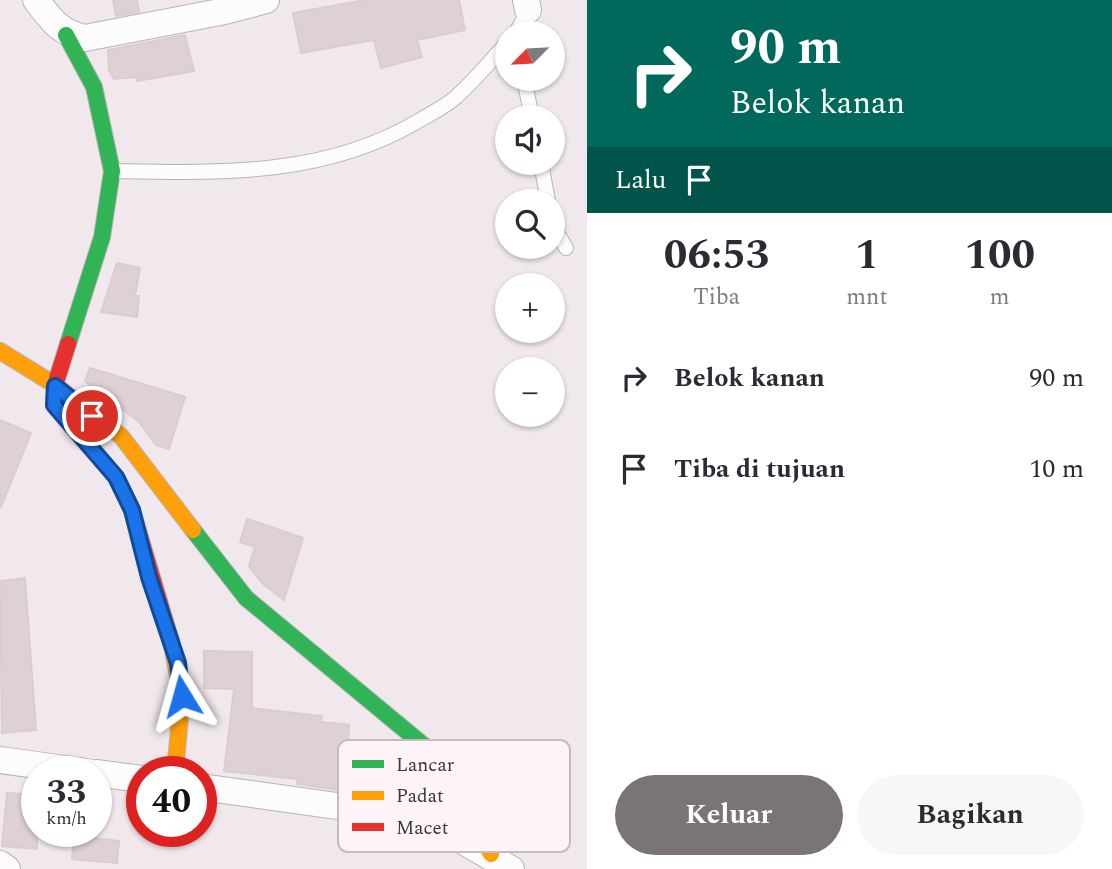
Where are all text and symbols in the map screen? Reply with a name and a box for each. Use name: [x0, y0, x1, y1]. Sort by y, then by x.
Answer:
text: 90 m: [730, 11, 841, 86]
north arrow: [495, 21, 565, 91]
map controls: [495, 21, 565, 427]
icon: right: [615, 28, 706, 119]
text: Belok kanan: [730, 79, 905, 128]
button: sound: [495, 105, 565, 175]
text: Lalu: [615, 160, 666, 200]
icon: arrive: [680, 161, 718, 199]
button: search: [495, 189, 565, 259]
text: 06:53: [664, 224, 769, 287]
text: 1: [855, 224, 879, 287]
text: 100: [964, 224, 1035, 287]
button: +: [495, 273, 565, 343]
text: Tiba: [693, 280, 740, 315]
text: mnt: [846, 280, 888, 315]
text: m: [990, 280, 1010, 315]
button: −: [495, 357, 565, 427]
text: Belok kanan: [674, 358, 825, 398]
text: 90 m: [1029, 358, 1084, 398]
icon: right: [615, 359, 653, 397]
pin: [62, 386, 122, 446]
icon: arrive: [73, 397, 111, 435]
text: Tiba di tujuan: [674, 449, 845, 489]
text: 10 m: [1029, 449, 1084, 489]
icon: arrive: [615, 450, 653, 488]
position arrow: [145, 659, 219, 733]
legend: [338, 740, 570, 852]
text: Lancar: [396, 751, 455, 780]
speed limit sign: 40: [126, 756, 217, 847]
text: 33: [47, 766, 86, 819]
button: Keluar: [615, 775, 843, 855]
button: Bagikan: [857, 775, 1084, 855]
text: Padat: [396, 782, 444, 811]
text: km/h: [46, 805, 87, 832]
text: Macet: [396, 814, 449, 843]

